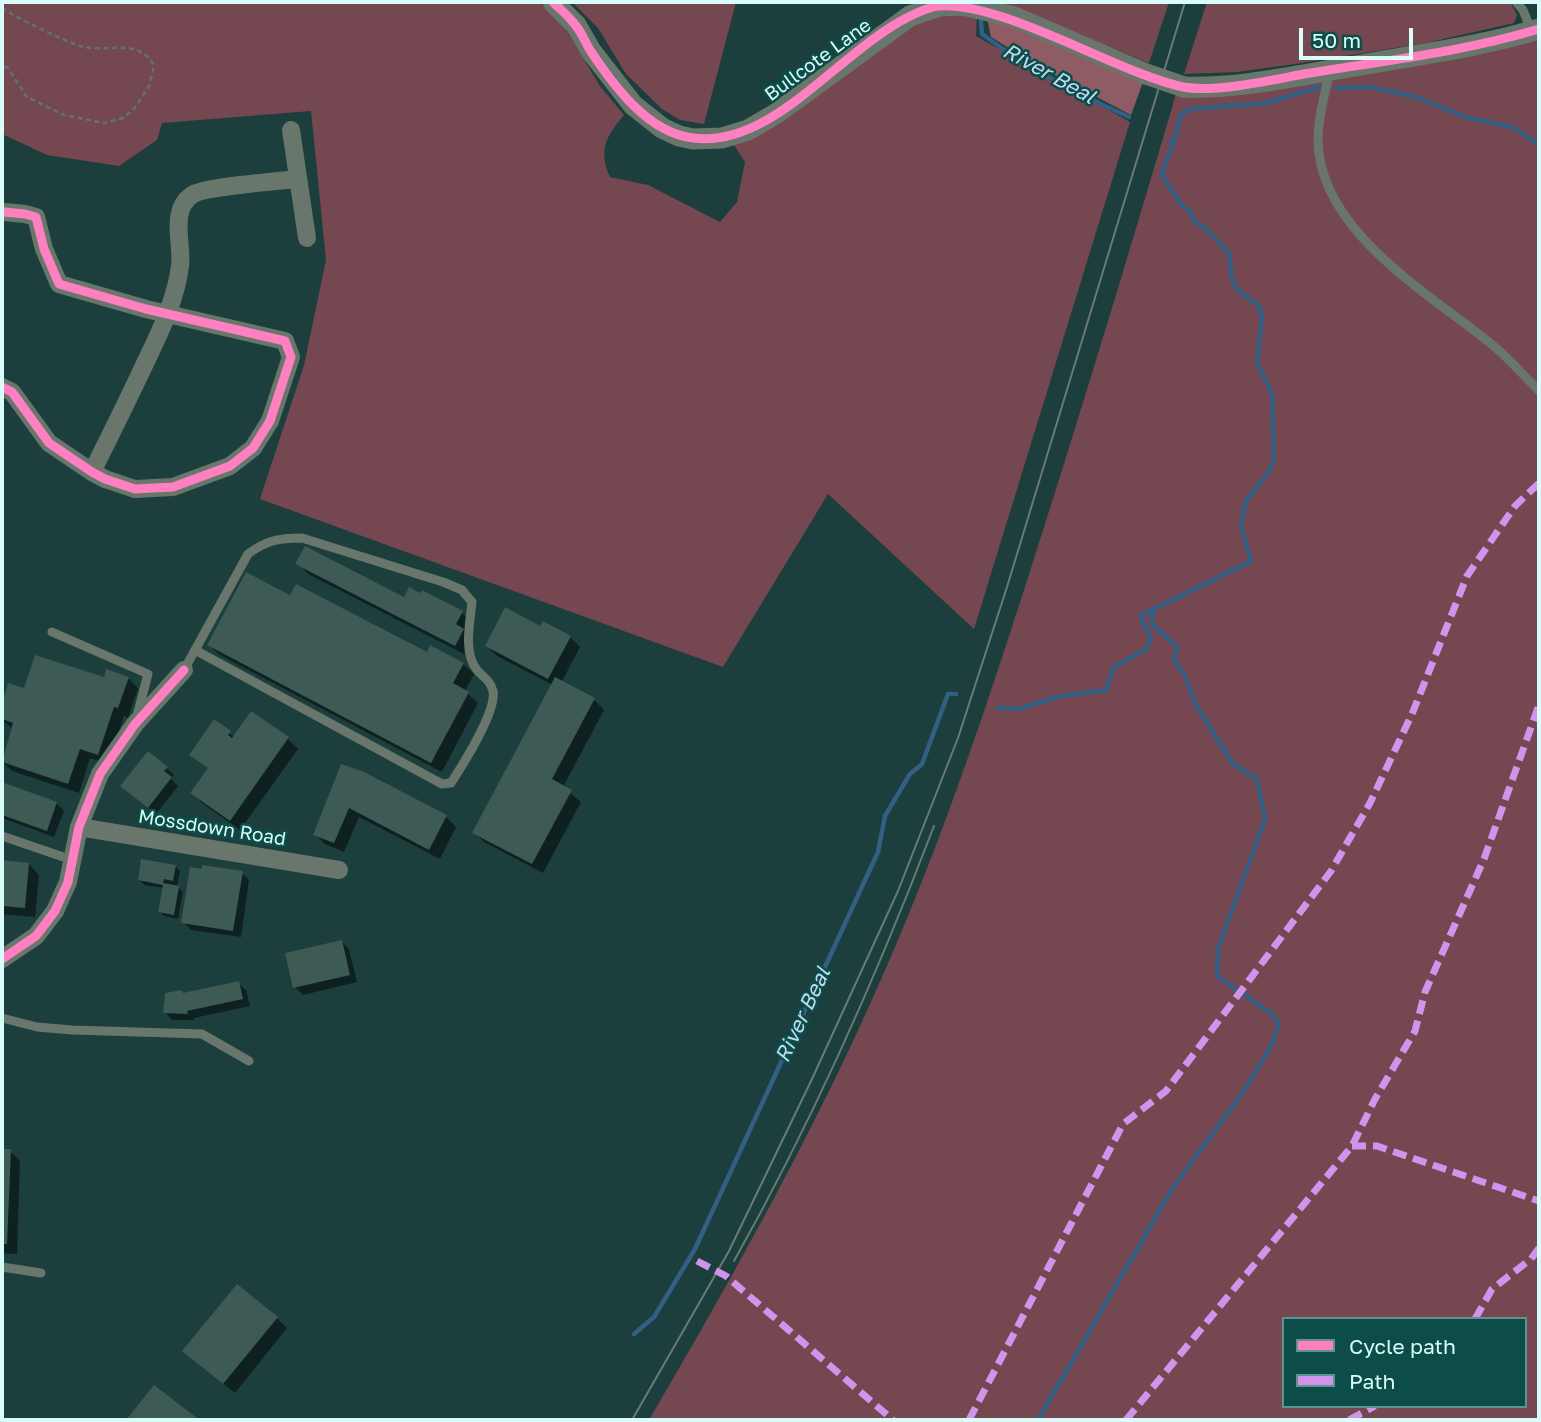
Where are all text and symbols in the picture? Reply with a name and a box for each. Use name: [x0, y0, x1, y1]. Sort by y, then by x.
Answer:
street label: Bullcote Lane: [760, 14, 876, 106]
scale bar: [1303, 14, 1417, 58]
text: 50 m: [1312, 27, 1361, 53]
water label: River Beal: [998, 38, 1100, 110]
street label: Mossdown Road: [137, 805, 287, 851]
water label: River Beal: [770, 964, 836, 1066]
legend: [1282, 1317, 1527, 1408]
text: Cycle path: [1349, 1333, 1456, 1359]
text: Path: [1349, 1368, 1396, 1394]

